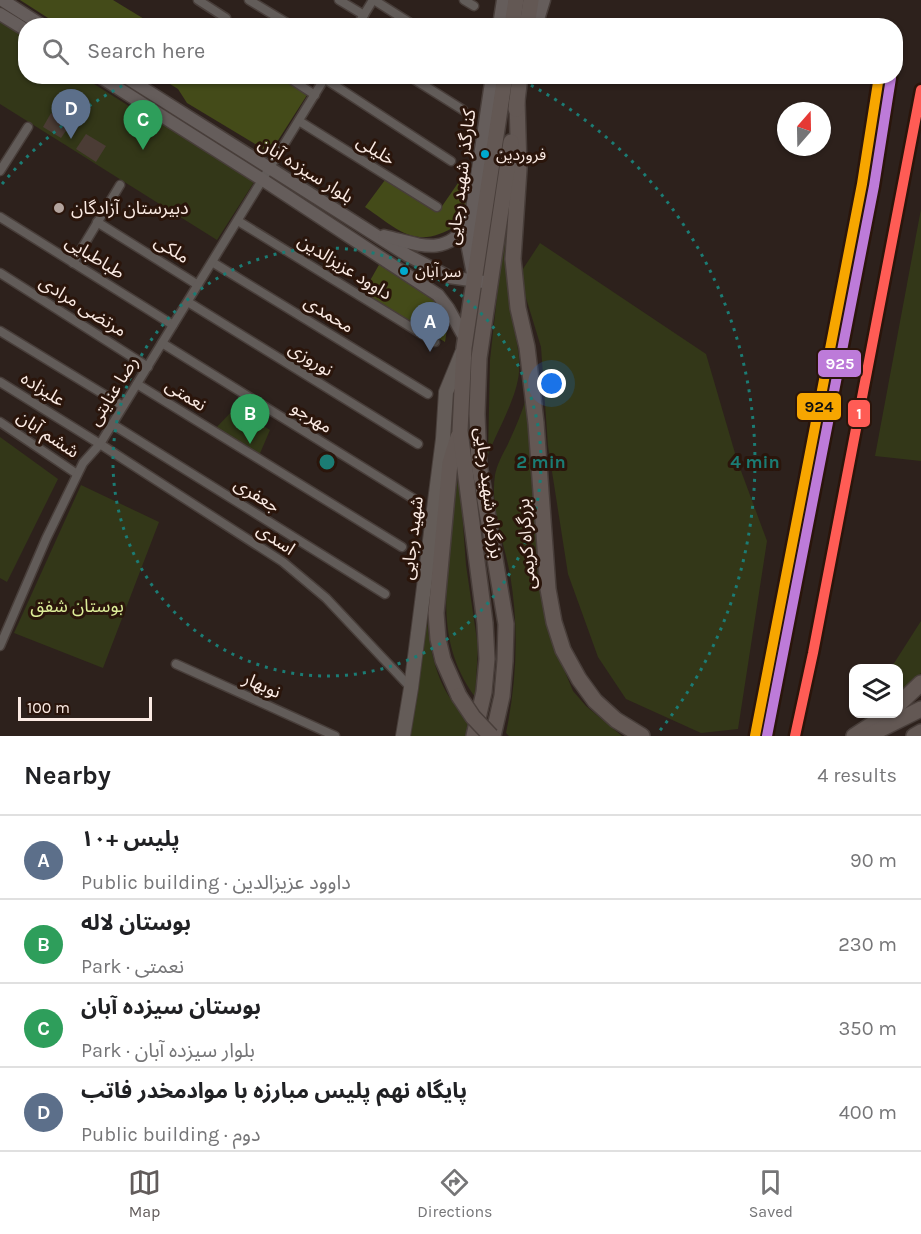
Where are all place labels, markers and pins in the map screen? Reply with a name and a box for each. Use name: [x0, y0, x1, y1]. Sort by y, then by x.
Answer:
pin: D: [52, 90, 90, 139]
pin: C: [124, 100, 162, 150]
place label: فروردین: [496, 145, 546, 164]
marker: فروردین: [479, 148, 491, 160]
place label: دبیرستان آزادگان: [71, 197, 189, 219]
marker: دبیرستان آزادگان: [52, 201, 66, 215]
place label: سر آبان: [415, 262, 461, 281]
marker: سر آبان: [398, 265, 410, 277]
pin: A: [410, 302, 450, 352]
pin: B: [230, 394, 270, 444]
centre of rings: [317, 452, 337, 472]

